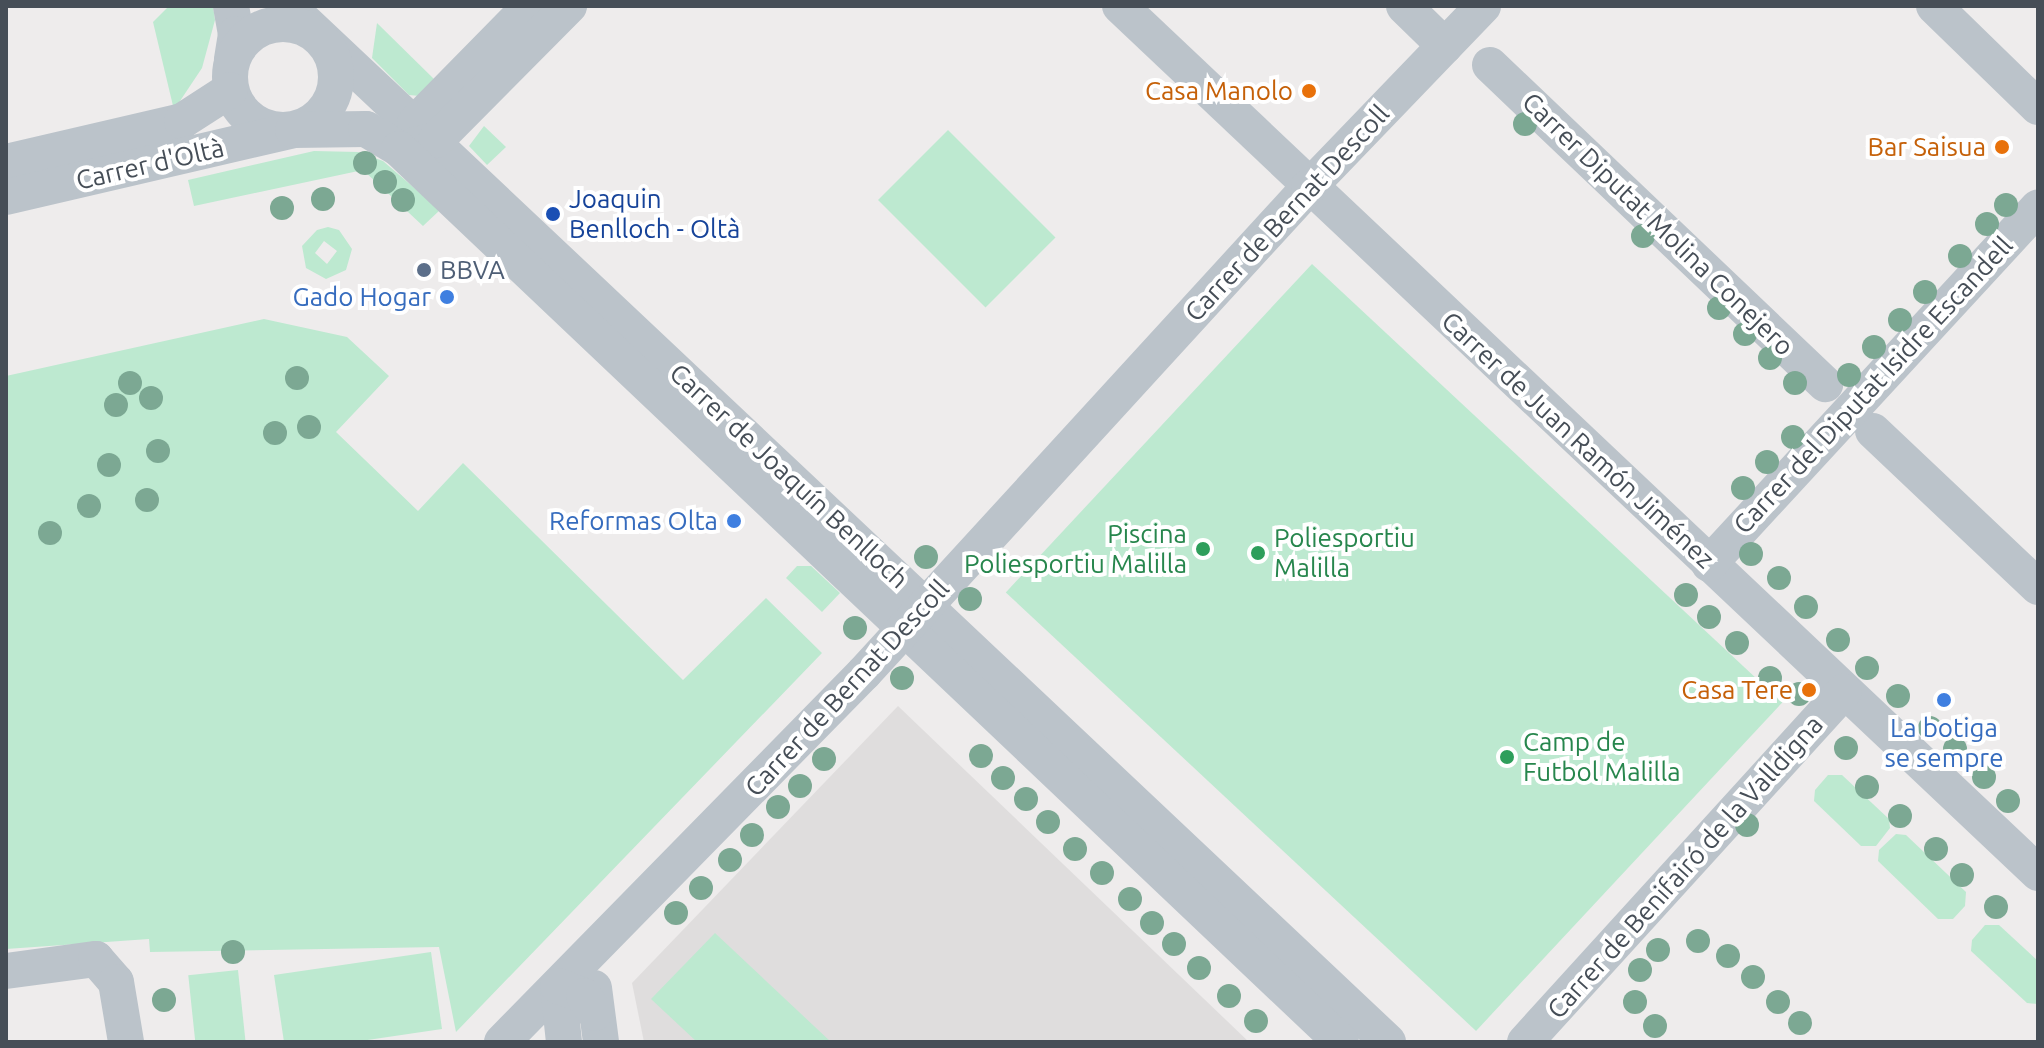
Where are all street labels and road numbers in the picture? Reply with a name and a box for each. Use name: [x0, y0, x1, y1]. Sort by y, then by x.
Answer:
street label: Carrer Diputat Molina Conejero: [1516, 86, 1800, 362]
street label: Carrer de Bernat Descoll: [1179, 98, 1395, 328]
street label: Carrer d'Oltà: [73, 132, 227, 196]
street label: Carrer del Diputat Isidre Escandell: [1727, 230, 2019, 540]
street label: Carrer de Juan Ramón Jiménez: [1435, 305, 1721, 575]
street label: Carrer de Joaquín Benlloch: [663, 357, 915, 595]
street label: Carrer de Bernat Descoll: [739, 573, 955, 803]
street label: Carrer de Benifairó de la Valldigna: [1541, 709, 1829, 1025]

